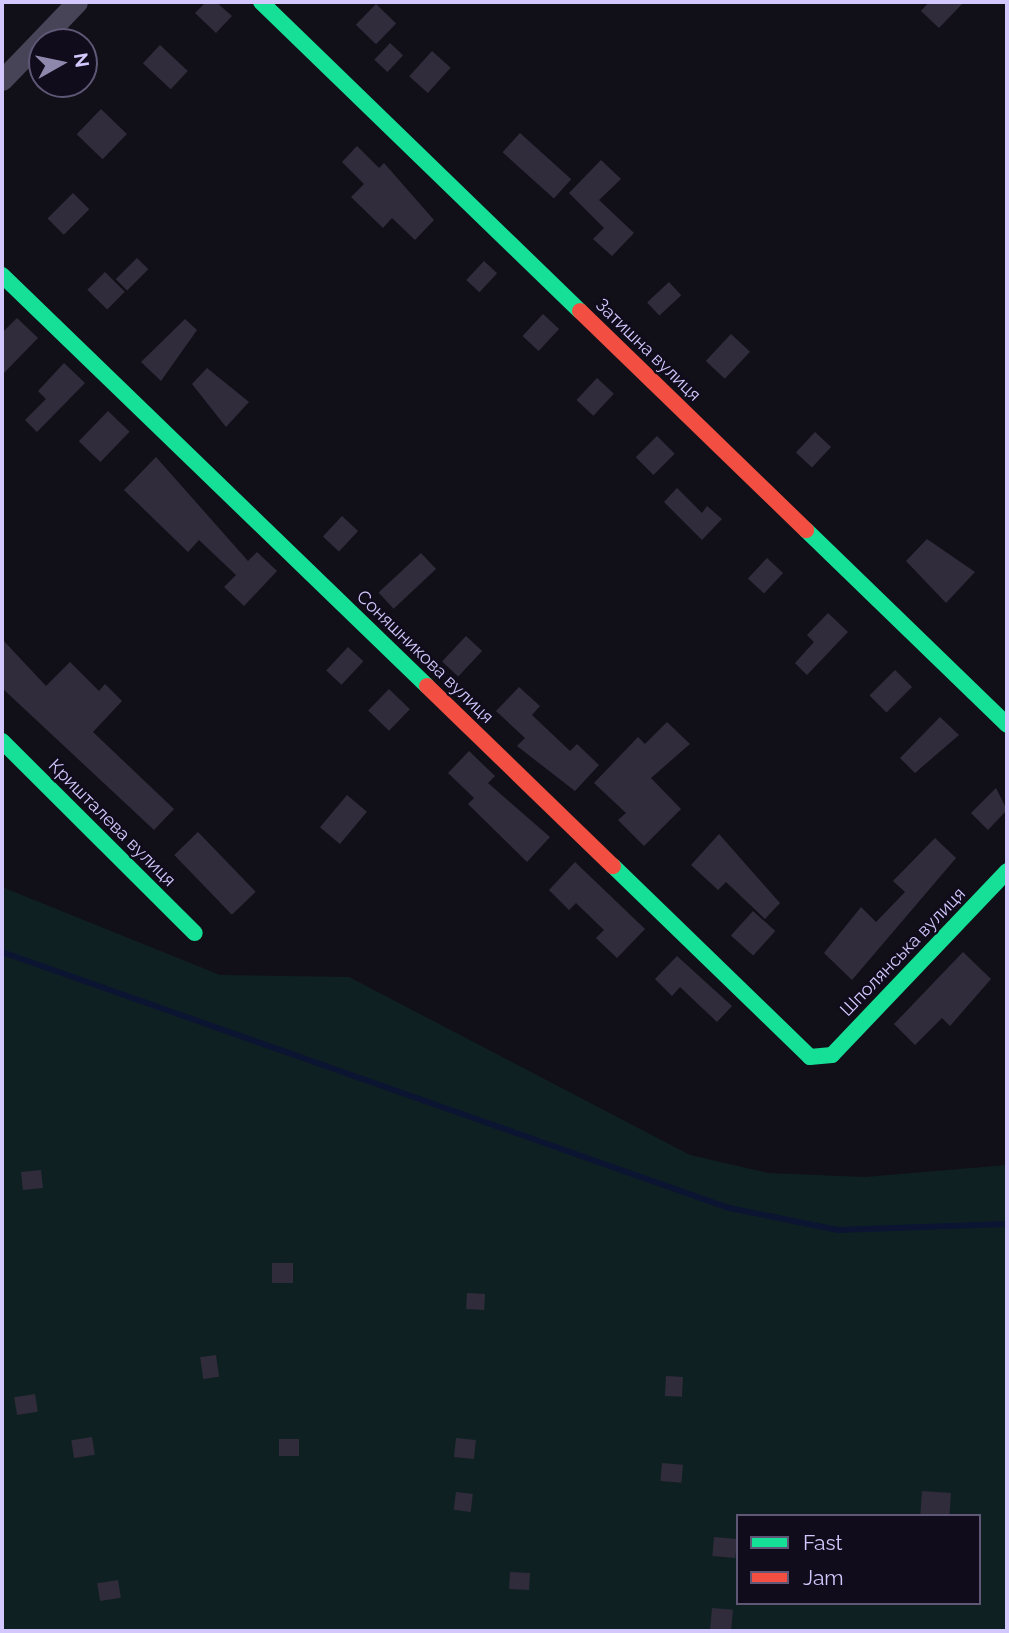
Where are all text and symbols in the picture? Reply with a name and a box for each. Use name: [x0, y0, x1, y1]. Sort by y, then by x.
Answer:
north arrow: [28, 28, 98, 98]
text: N: [70, 51, 94, 69]
street label: Затишна вулиця: [591, 294, 705, 406]
street label: Соняшникова вулиця: [352, 586, 498, 728]
street label: Кришталева вулиця: [44, 755, 180, 891]
street label: Шполянська вулиця: [836, 883, 970, 1021]
legend: [736, 1514, 981, 1605]
text: Fast: [803, 1530, 843, 1555]
text: Jam: [803, 1565, 844, 1590]

